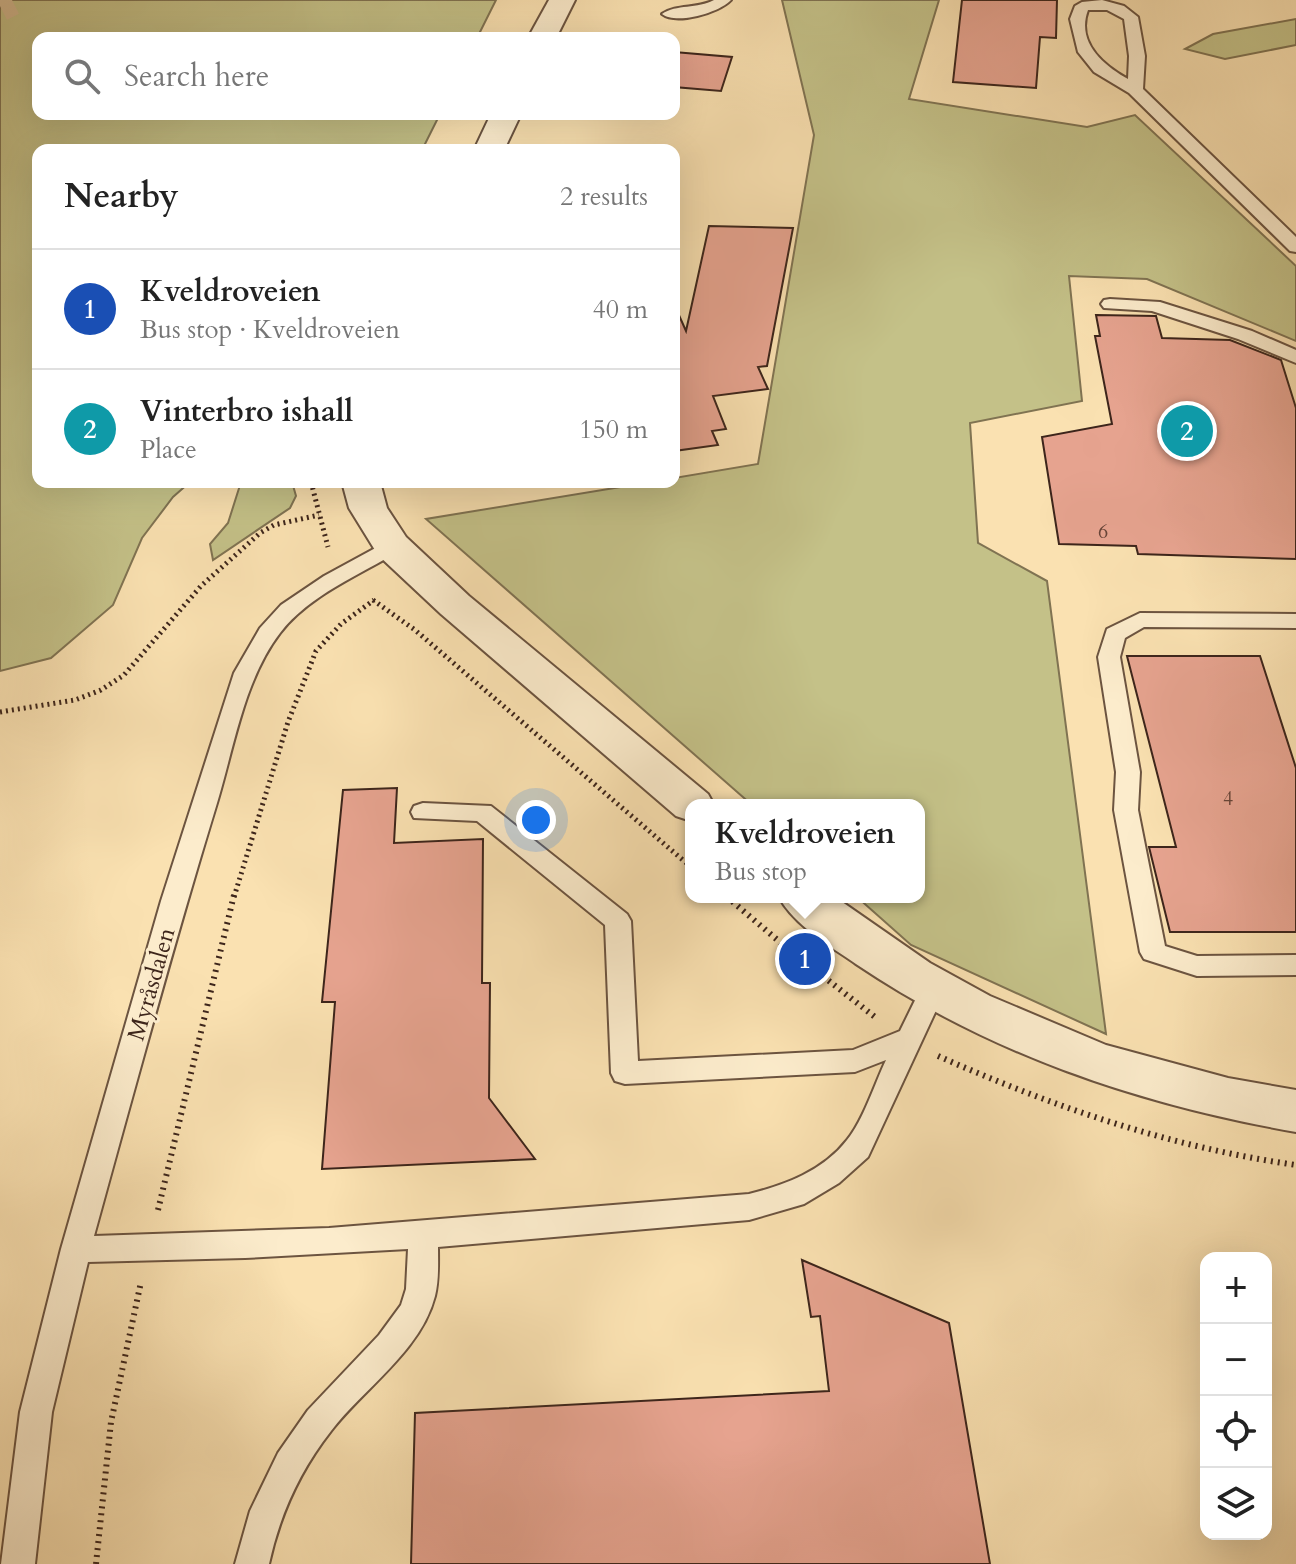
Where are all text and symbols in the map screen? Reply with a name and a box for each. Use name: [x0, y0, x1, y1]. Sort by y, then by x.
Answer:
search box: [32, 32, 680, 120]
icon: search: [60, 54, 104, 98]
text: Search here: [124, 56, 269, 97]
text: Nearby: [64, 173, 179, 219]
text: 2 results: [560, 179, 648, 214]
text: Kveldroveien: [140, 271, 321, 312]
text: 1: [83, 292, 97, 327]
text: 40 m: [592, 292, 648, 327]
text: Bus stop · Kveldroveien: [140, 312, 400, 347]
text: Vinterbro ishall: [140, 391, 353, 432]
pin: 2: [1161, 401, 1213, 461]
text: 2: [83, 412, 97, 447]
text: 150 m: [579, 412, 648, 447]
text: Place: [140, 432, 197, 467]
house number: 6: [1098, 518, 1108, 545]
house number: 4: [1223, 785, 1233, 812]
popup: [685, 799, 925, 903]
your location: [516, 800, 556, 840]
text: Kveldroveien: [715, 813, 895, 854]
text: Bus stop: [715, 854, 807, 889]
street label: Myråsdalen: [120, 923, 183, 1045]
pin: 1: [779, 929, 831, 989]
map controls: [1200, 1252, 1272, 1540]
button: +: [1200, 1252, 1272, 1324]
button: −: [1200, 1324, 1272, 1396]
button: locate: [1200, 1396, 1272, 1468]
button: layers: [1200, 1468, 1272, 1540]

